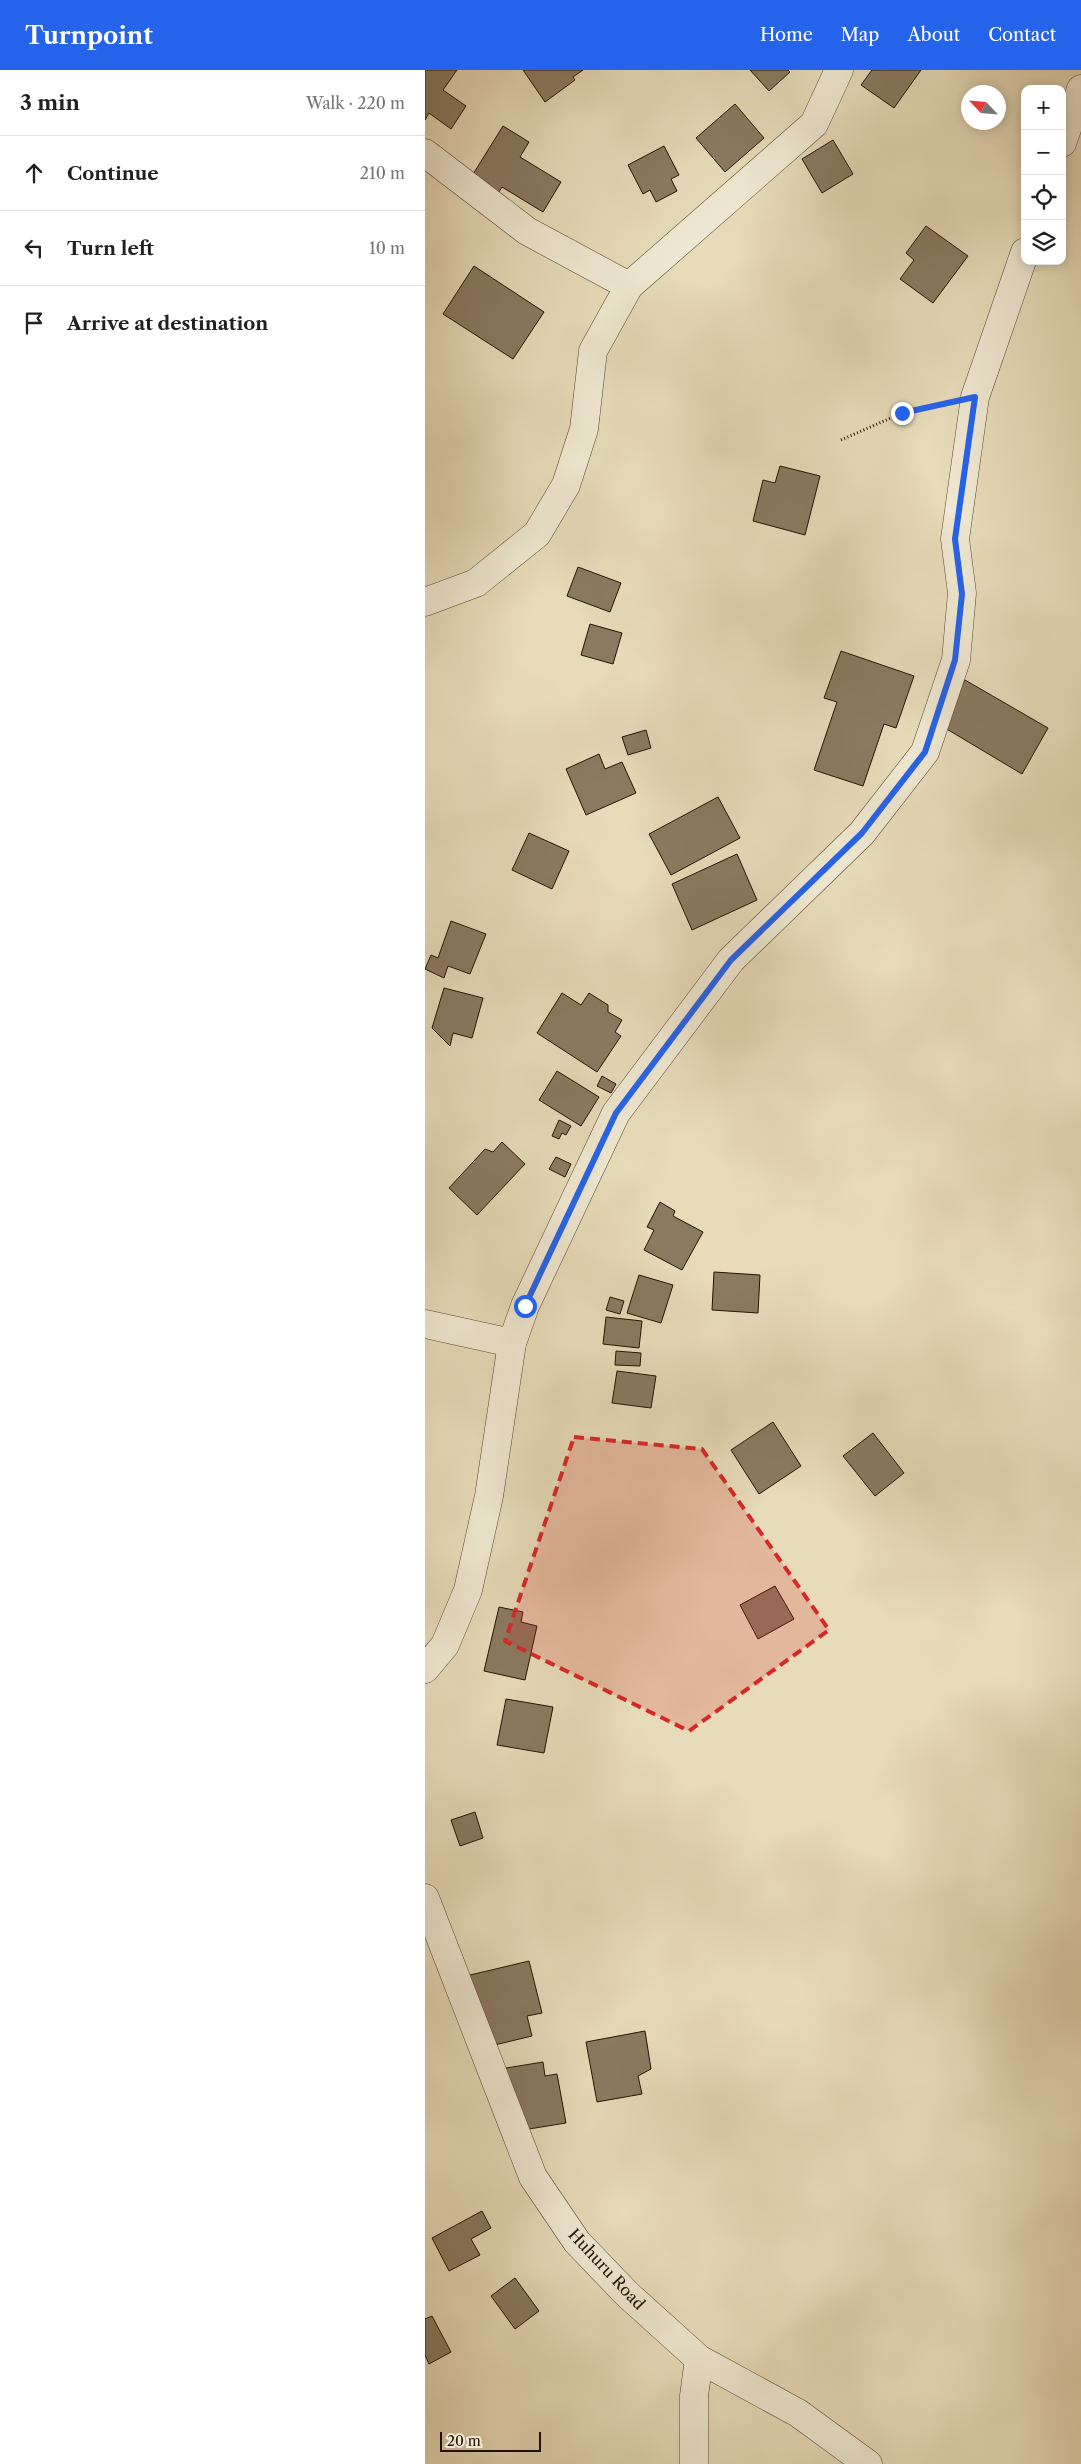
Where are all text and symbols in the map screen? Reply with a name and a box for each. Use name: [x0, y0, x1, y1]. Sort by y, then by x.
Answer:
text: Turnpoint: [25, 21, 153, 50]
text: Home: [760, 24, 813, 46]
text: Map: [841, 24, 879, 46]
text: About: [907, 24, 960, 46]
text: Contact: [988, 24, 1056, 46]
north arrow: [961, 85, 1006, 130]
map controls: [1021, 85, 1066, 265]
button: +: [1021, 85, 1066, 130]
text: 3 min: [20, 90, 80, 115]
text: Walk · 220 m: [306, 93, 405, 113]
button: −: [1021, 130, 1066, 175]
icon: ahead: [20, 159, 48, 187]
text: Continue: [67, 162, 159, 185]
text: 210 m: [360, 163, 405, 183]
button: locate: [1021, 175, 1066, 220]
button: layers: [1021, 220, 1066, 265]
icon: left: [20, 234, 48, 262]
text: Turn left: [67, 237, 154, 260]
text: 10 m: [369, 238, 405, 258]
icon: arrive: [20, 309, 48, 337]
text: Arrive at destination: [67, 312, 268, 335]
route end: [891, 402, 914, 425]
route start: [514, 1295, 537, 1318]
street label: Huhuru Road: [564, 2224, 650, 2314]
scale bar: [440, 2429, 541, 2452]
text: 20 m: [447, 2432, 481, 2450]

